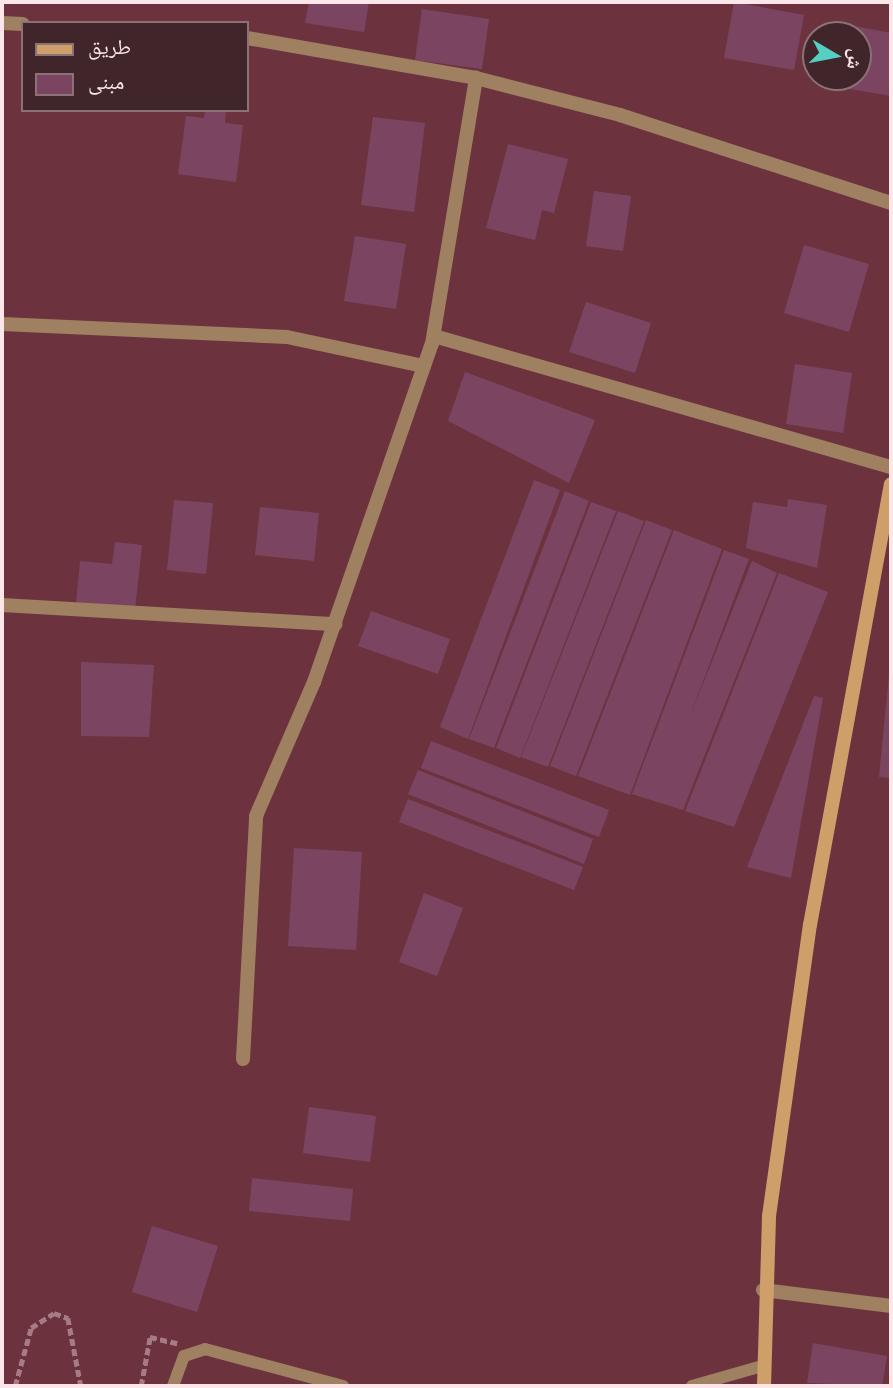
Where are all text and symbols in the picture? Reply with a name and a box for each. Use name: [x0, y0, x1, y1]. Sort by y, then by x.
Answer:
legend: [21, 21, 248, 112]
north arrow: [802, 21, 872, 91]
text: طريق: [88, 34, 131, 58]
text: ش: [843, 47, 868, 71]
text: مبنى: [88, 69, 124, 93]

